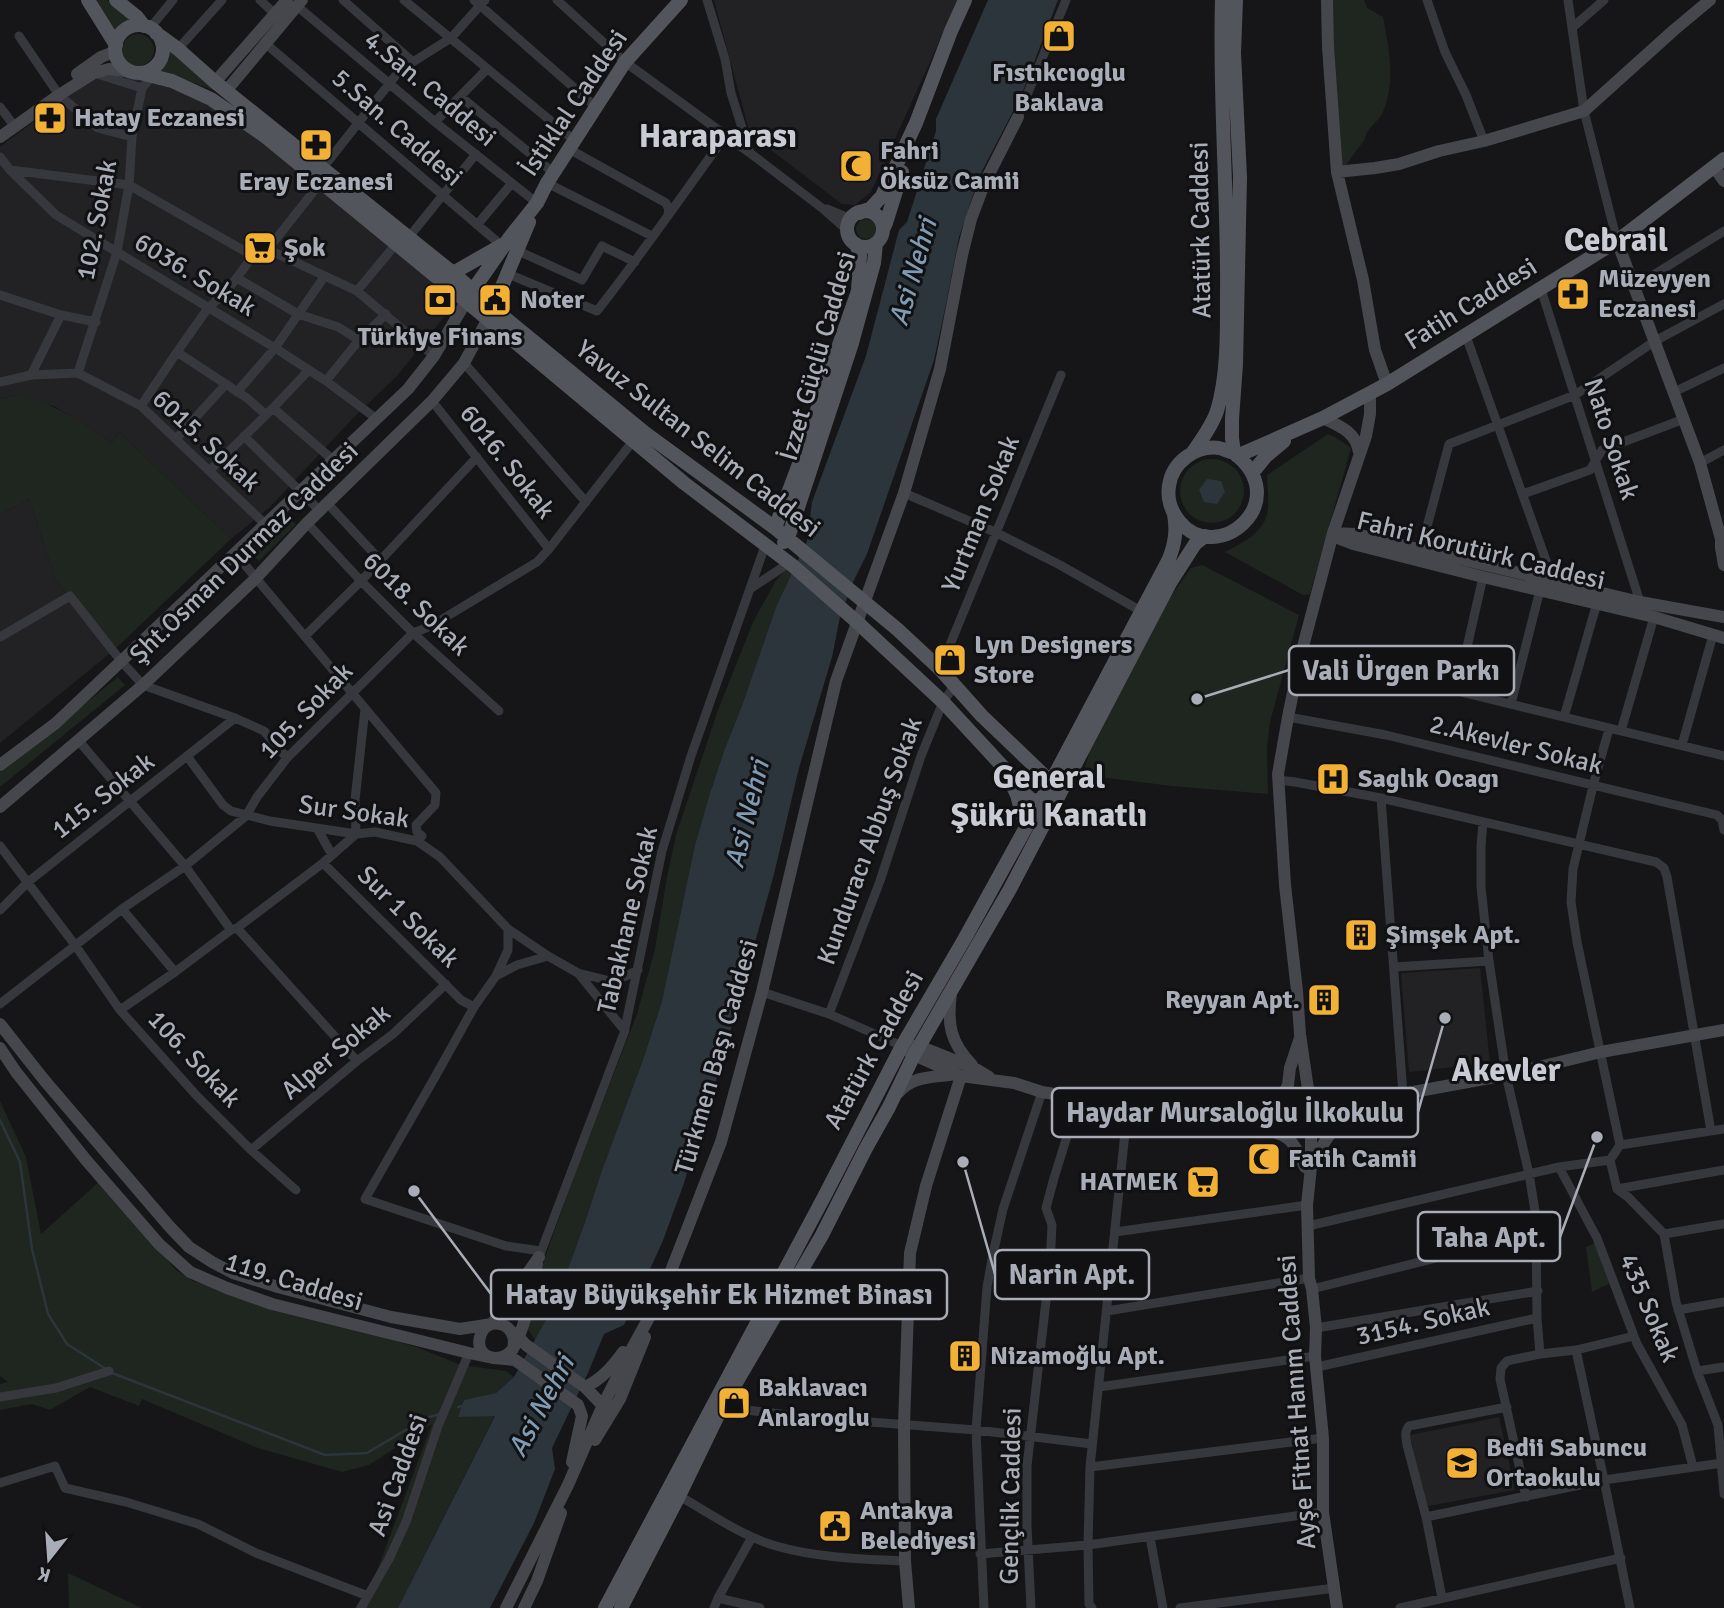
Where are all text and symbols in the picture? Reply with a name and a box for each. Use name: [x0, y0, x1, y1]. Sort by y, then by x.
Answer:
shop icon: Fıstıkcıoglu Baklava: [1040, 17, 1078, 55]
street label: 4.San. Caddesi: [357, 24, 503, 154]
street label: İstiklal Caddesi: [513, 24, 635, 182]
place label: Fıstıkcıoglu Baklava: [992, 57, 1126, 119]
street label: 5.San. Caddesi: [325, 62, 469, 194]
pharmacy icon: Hatay Eczanesi: [31, 99, 69, 137]
place label: Hatay Eczanesi: [74, 102, 245, 134]
district label: Haraparası: [639, 116, 797, 157]
pharmacy icon: Eray Eczanesi: [297, 126, 335, 164]
place label: Fahri Öksüz Camii: [880, 135, 1020, 197]
street label: Atatürk Caddesi: [1183, 141, 1219, 319]
mosque icon: Fahri Öksüz Camii: [837, 147, 875, 185]
street label: 102. Sokak: [70, 157, 124, 283]
place label: Eray Eczanesi: [238, 166, 394, 198]
water label: Asi Nehri: [882, 212, 945, 329]
district label: Cebrail: [1564, 220, 1668, 261]
street label: 6036. Sokak: [128, 226, 262, 324]
supermarket icon: Şok: [241, 229, 279, 267]
place label: Şok: [284, 232, 326, 264]
street label: İzzet Güçlü Caddesi: [773, 248, 863, 464]
street label: Fatih Caddesi: [1399, 251, 1543, 357]
place label: Müzeyyen Eczanesi: [1598, 263, 1711, 325]
pharmacy icon: Müzeyyen Eczanesi: [1554, 275, 1592, 313]
bank icon: Türkiye Finans: [421, 281, 459, 319]
public building icon: Noter: [476, 281, 514, 319]
place label: Noter: [520, 284, 585, 316]
place label: Türkiye Finans: [358, 321, 522, 353]
street label: Yavuz Sultan Selim Caddesi: [569, 333, 827, 545]
street label: Nato Sokak: [1576, 374, 1646, 504]
street label: 6015. Sokak: [145, 383, 267, 499]
street label: 6016. Sokak: [453, 399, 561, 525]
street label: Yurtman Sokak: [935, 431, 1027, 597]
street label: Şht.Osman Durmaz Caddesi: [123, 435, 365, 671]
street label: Fahri Korutürk Caddesi: [1354, 505, 1608, 597]
street label: 6018. Sokak: [356, 545, 476, 663]
place label: Lyn Designers Store: [974, 629, 1132, 691]
shop icon: Lyn Designers Store: [931, 641, 969, 679]
callout: Vali Ürgen Parkı: [1289, 646, 1514, 695]
text: Vali Ürgen Parkı: [1302, 654, 1500, 688]
street label: 105. Sokak: [252, 656, 360, 766]
street label: 2.Akevler Sokak: [1426, 708, 1606, 782]
street label: Kunduracı Abbuş Sokak: [810, 713, 930, 969]
street label: 115. Sokak: [45, 746, 161, 846]
water label: Asi Nehri: [717, 754, 777, 871]
district label: General Şükrü Kanatlı: [951, 757, 1147, 836]
hospital icon: Saglık Ocagı: [1314, 760, 1352, 798]
place label: Saglık Ocagı: [1358, 763, 1499, 795]
street label: Sur Sokak: [297, 788, 411, 836]
street label: Tabakhane Sokak: [591, 823, 665, 1017]
street label: Sur 1 Sokak: [350, 859, 466, 975]
building icon: Şimşek Apt.: [1342, 916, 1380, 954]
place label: Şimşek Apt.: [1386, 919, 1521, 951]
street label: Türkmen Başı Caddesi: [668, 936, 766, 1178]
street label: Atatürk Caddesi: [817, 965, 931, 1135]
building icon: Reyyan Apt.: [1305, 981, 1343, 1019]
place label: Reyyan Apt.: [1165, 984, 1300, 1016]
street label: Alper Sokak: [275, 997, 397, 1107]
street label: 106. Sokak: [141, 1004, 247, 1114]
district label: Akevler: [1451, 1050, 1562, 1091]
callout: Haydar Mursaloğlu İlkokulu: [1052, 1088, 1418, 1137]
text: Haydar Mursaloğlu İlkokulu: [1066, 1096, 1404, 1130]
mosque icon: Fatih Camii: [1245, 1140, 1283, 1178]
place label: Fatih Camii: [1288, 1143, 1417, 1175]
supermarket icon: HATMEK: [1184, 1163, 1222, 1201]
place label: HATMEK: [1080, 1166, 1178, 1198]
callout: Taha Apt.: [1418, 1212, 1560, 1261]
text: Taha Apt.: [1432, 1221, 1546, 1255]
street label: 119. Caddesi: [221, 1246, 367, 1318]
street label: 435 Sokak: [1612, 1249, 1686, 1367]
callout: Narin Apt.: [995, 1250, 1149, 1299]
street label: Ayşe Fitnat Hanım Caddesi: [1271, 1254, 1323, 1550]
text: Narin Apt.: [1009, 1258, 1135, 1292]
callout: Hatay Büyükşehir Ek Hizmet Binası: [491, 1270, 947, 1319]
text: Hatay Büyükşehir Ek Hizmet Binası: [505, 1278, 933, 1312]
street label: 3154. Sokak: [1353, 1291, 1493, 1353]
building icon: Nizamoğlu Apt.: [946, 1337, 984, 1375]
place label: Nizamoğlu Apt.: [990, 1340, 1165, 1372]
water label: Asi Nehri: [500, 1347, 583, 1462]
place label: Baklavacı Anlaroglu: [758, 1372, 870, 1434]
shop icon: Baklavacı Anlaroglu: [715, 1384, 753, 1422]
street label: Gençlik Caddesi: [993, 1407, 1029, 1585]
street label: Asi Caddesi: [361, 1410, 435, 1540]
place label: Bedii Sabuncu Ortaokulu: [1486, 1432, 1647, 1494]
school or university icon: Bedii Sabuncu Ortaokulu: [1443, 1444, 1481, 1482]
place label: Antakya Belediyesi: [860, 1495, 976, 1557]
public building icon: Antakya Belediyesi: [816, 1507, 854, 1545]
north arrow: [14, 1524, 84, 1594]
text: K: [35, 1561, 53, 1588]

